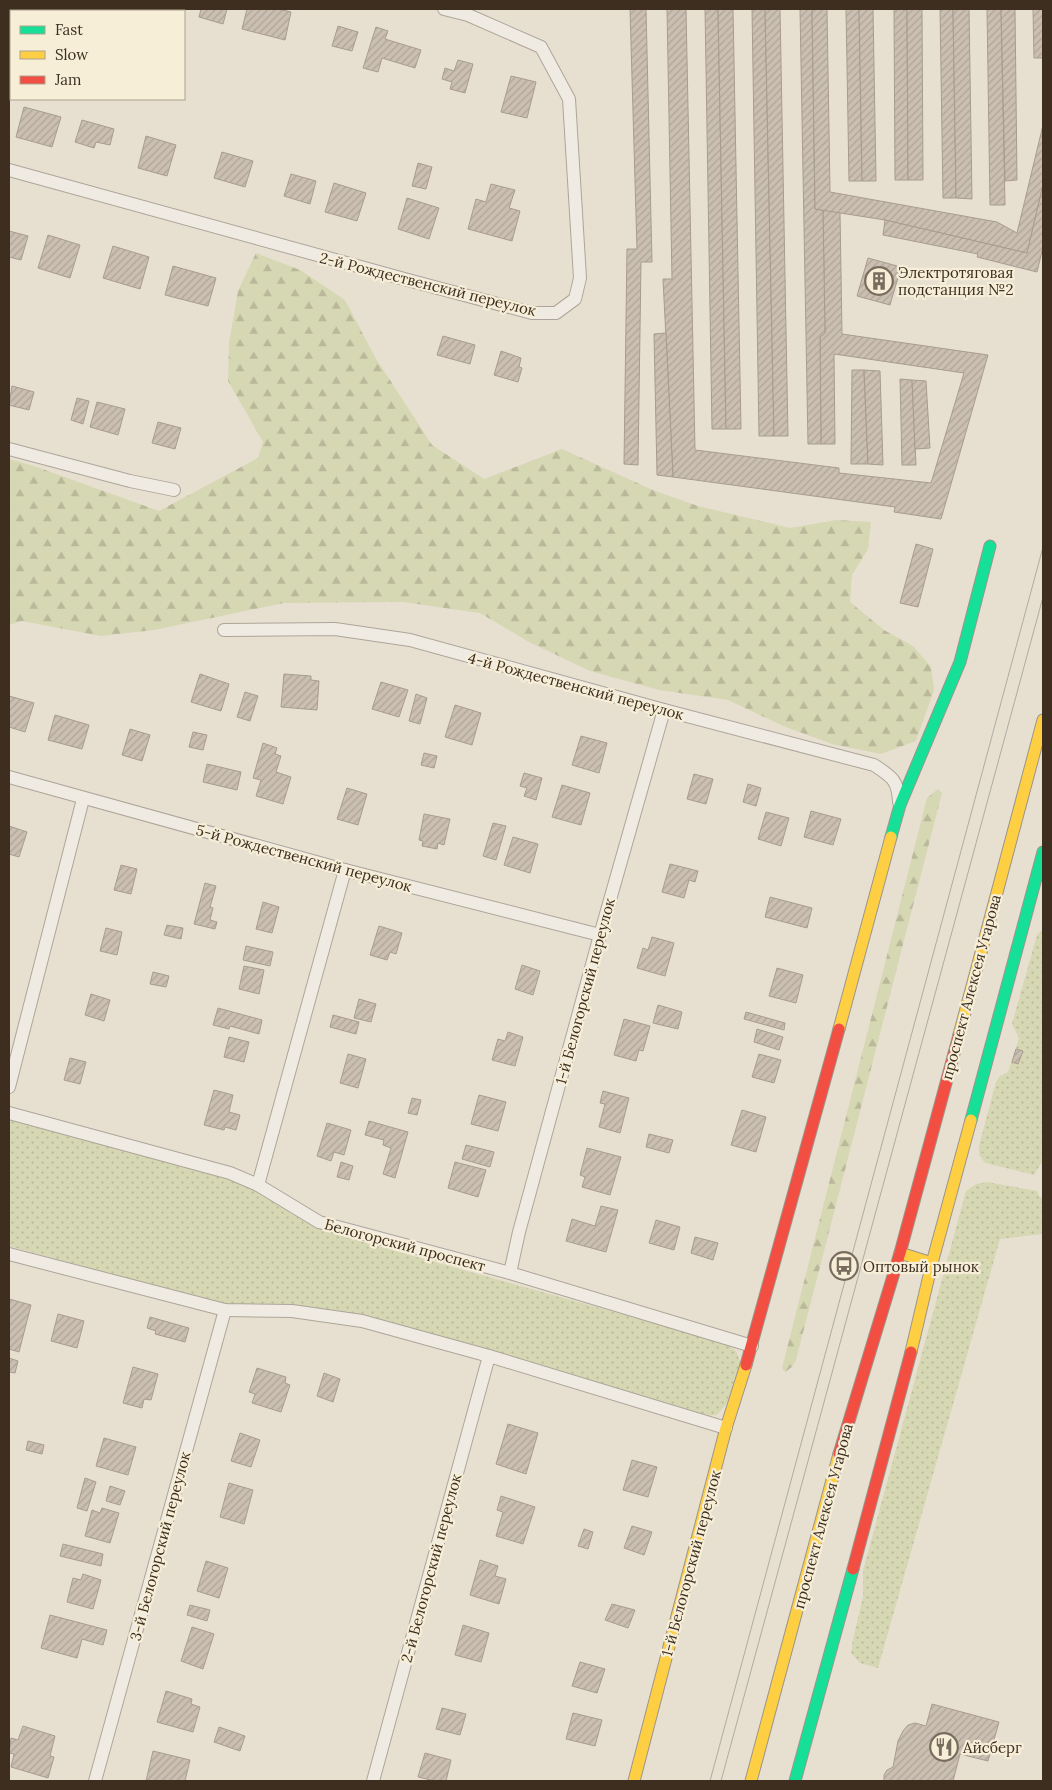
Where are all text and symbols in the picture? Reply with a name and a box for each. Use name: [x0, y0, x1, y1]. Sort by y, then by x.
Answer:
legend: [10, 10, 185, 100]
text: Fast: [55, 20, 83, 39]
text: Slow: [55, 45, 88, 64]
text: Jam: [54, 70, 82, 89]
street label: 2-й Рождественский переулок: [318, 248, 538, 320]
place label: Электротяговая подстанция №2: [898, 263, 1013, 299]
building icon: Электротяговая подстанция №2: [864, 266, 894, 296]
street label: 4-й Рождественский переулок: [466, 648, 686, 724]
street label: 5-й Рождественский переулок: [194, 820, 414, 896]
street label: проспект Алексея Угарова: [937, 892, 1005, 1082]
street label: 1-й Белогорский переулок: [551, 896, 619, 1086]
street label: Белогорский проспект: [322, 1214, 488, 1276]
bus stop icon: Оптовый рынок: [829, 1251, 859, 1281]
place label: Оптовый рынок: [863, 1257, 979, 1276]
street label: проспект Алексея Угарова: [789, 1421, 857, 1611]
street label: 3-й Белогорский переулок: [126, 1449, 194, 1643]
street label: 1-й Белогорский переулок: [657, 1468, 725, 1658]
street label: 2-й Белогорский переулок: [397, 1472, 465, 1664]
restaurant icon: Айсберг: [929, 1732, 959, 1762]
place label: Айсберг: [962, 1738, 1022, 1757]

